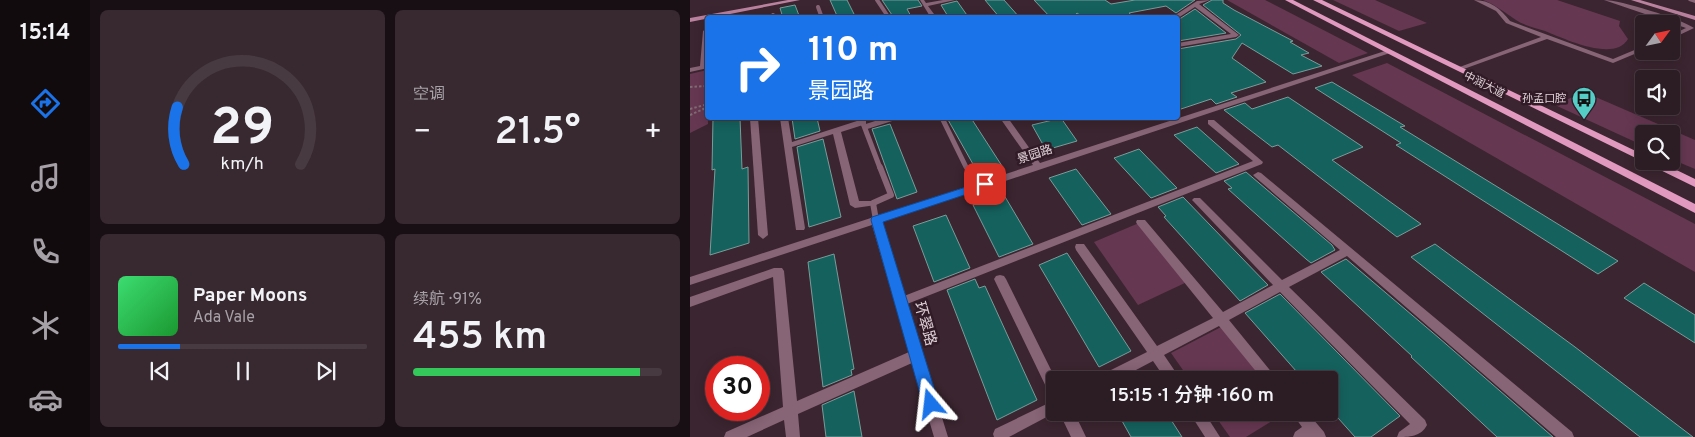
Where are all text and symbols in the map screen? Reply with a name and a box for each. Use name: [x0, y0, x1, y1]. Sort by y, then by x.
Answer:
north arrow: [1635, 15, 1680, 60]
map controls: [1635, 15, 1680, 170]
text: 15:14: [20, 20, 70, 47]
text: 110 m: [808, 29, 898, 73]
icon: right: [725, 35, 790, 100]
street label: 中润大道: [1461, 69, 1507, 101]
button: sound: [1635, 70, 1680, 115]
text: 景园路: [808, 79, 874, 106]
text: 空调: [413, 85, 445, 105]
icon: directions: [28, 86, 63, 121]
bus stop icon: 孙孟口腔: [1571, 86, 1597, 120]
place label: 孙孟口腔: [1522, 92, 1566, 106]
text: 29: [211, 97, 274, 163]
text: 21.5°: [494, 109, 581, 158]
text: −: [413, 115, 431, 151]
text: +: [644, 115, 662, 151]
button: search: [1635, 125, 1680, 170]
street label: 景园路: [1015, 142, 1055, 168]
text: km/h: [221, 153, 264, 176]
icon: music: [28, 160, 63, 195]
pin: [964, 163, 1006, 205]
icon: arrive: [971, 170, 999, 198]
icon: phone: [28, 234, 63, 269]
text: Paper Moons: [193, 284, 307, 308]
text: 续航 · 91%: [413, 290, 482, 310]
street label: 环翠路: [909, 300, 939, 348]
icon: climate: [28, 308, 63, 343]
text: Ada Vale: [193, 308, 255, 328]
text: 455 km: [413, 314, 547, 363]
speed limit sign: 30: [705, 356, 770, 421]
icon: previous: [146, 357, 174, 385]
icon: pause: [229, 357, 257, 385]
icon: next: [312, 357, 340, 385]
position arrow: [904, 377, 956, 429]
icon: car: [28, 382, 63, 417]
text: 15:15 · 1 分钟 · 160 m: [1110, 384, 1274, 408]

